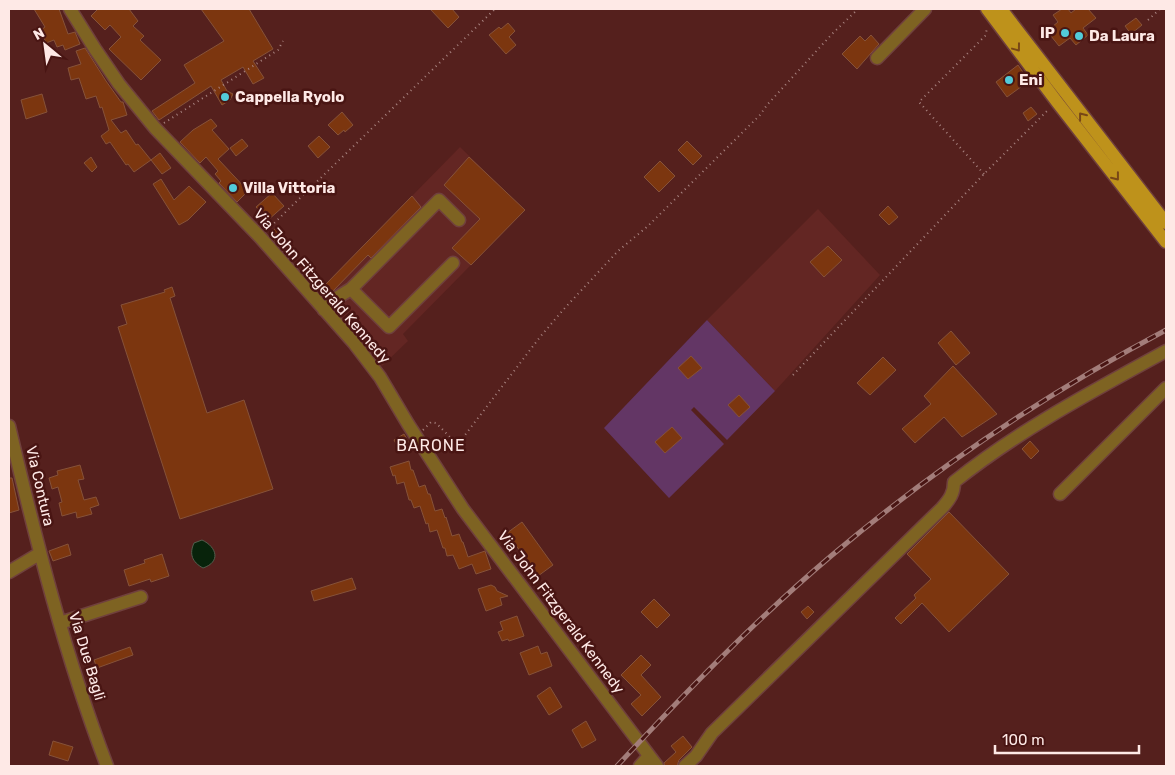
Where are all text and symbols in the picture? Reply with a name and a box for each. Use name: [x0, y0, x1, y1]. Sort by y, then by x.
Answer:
north arrow: [20, 20, 70, 70]
text: N: [30, 24, 47, 44]
place label: IP: [1040, 24, 1055, 42]
marker: IP: [1059, 27, 1071, 39]
place label: Da Laura: [1089, 27, 1155, 45]
marker: Da Laura: [1073, 30, 1085, 42]
one-way arrow: [1011, 42, 1019, 51]
place label: Eni: [1019, 71, 1043, 89]
marker: Eni: [1003, 74, 1015, 86]
place label: Cappella Ryolo: [235, 88, 344, 106]
marker: Cappella Ryolo: [219, 91, 231, 103]
one-way arrow: [1080, 113, 1088, 122]
one-way arrow: [1110, 171, 1118, 180]
place label: Villa Vittoria: [243, 179, 336, 197]
marker: Villa Vittoria: [227, 182, 239, 194]
street label: Via John Fitzgerald Kennedy: [250, 205, 394, 367]
district label: BARONE: [396, 436, 466, 455]
street label: Via Contura: [22, 444, 58, 528]
street label: Via John Fitzgerald Kennedy: [494, 527, 628, 697]
street label: Via Due Bagli: [65, 610, 109, 702]
scale bar: [995, 722, 1139, 754]
text: 100 m: [1002, 731, 1044, 749]

